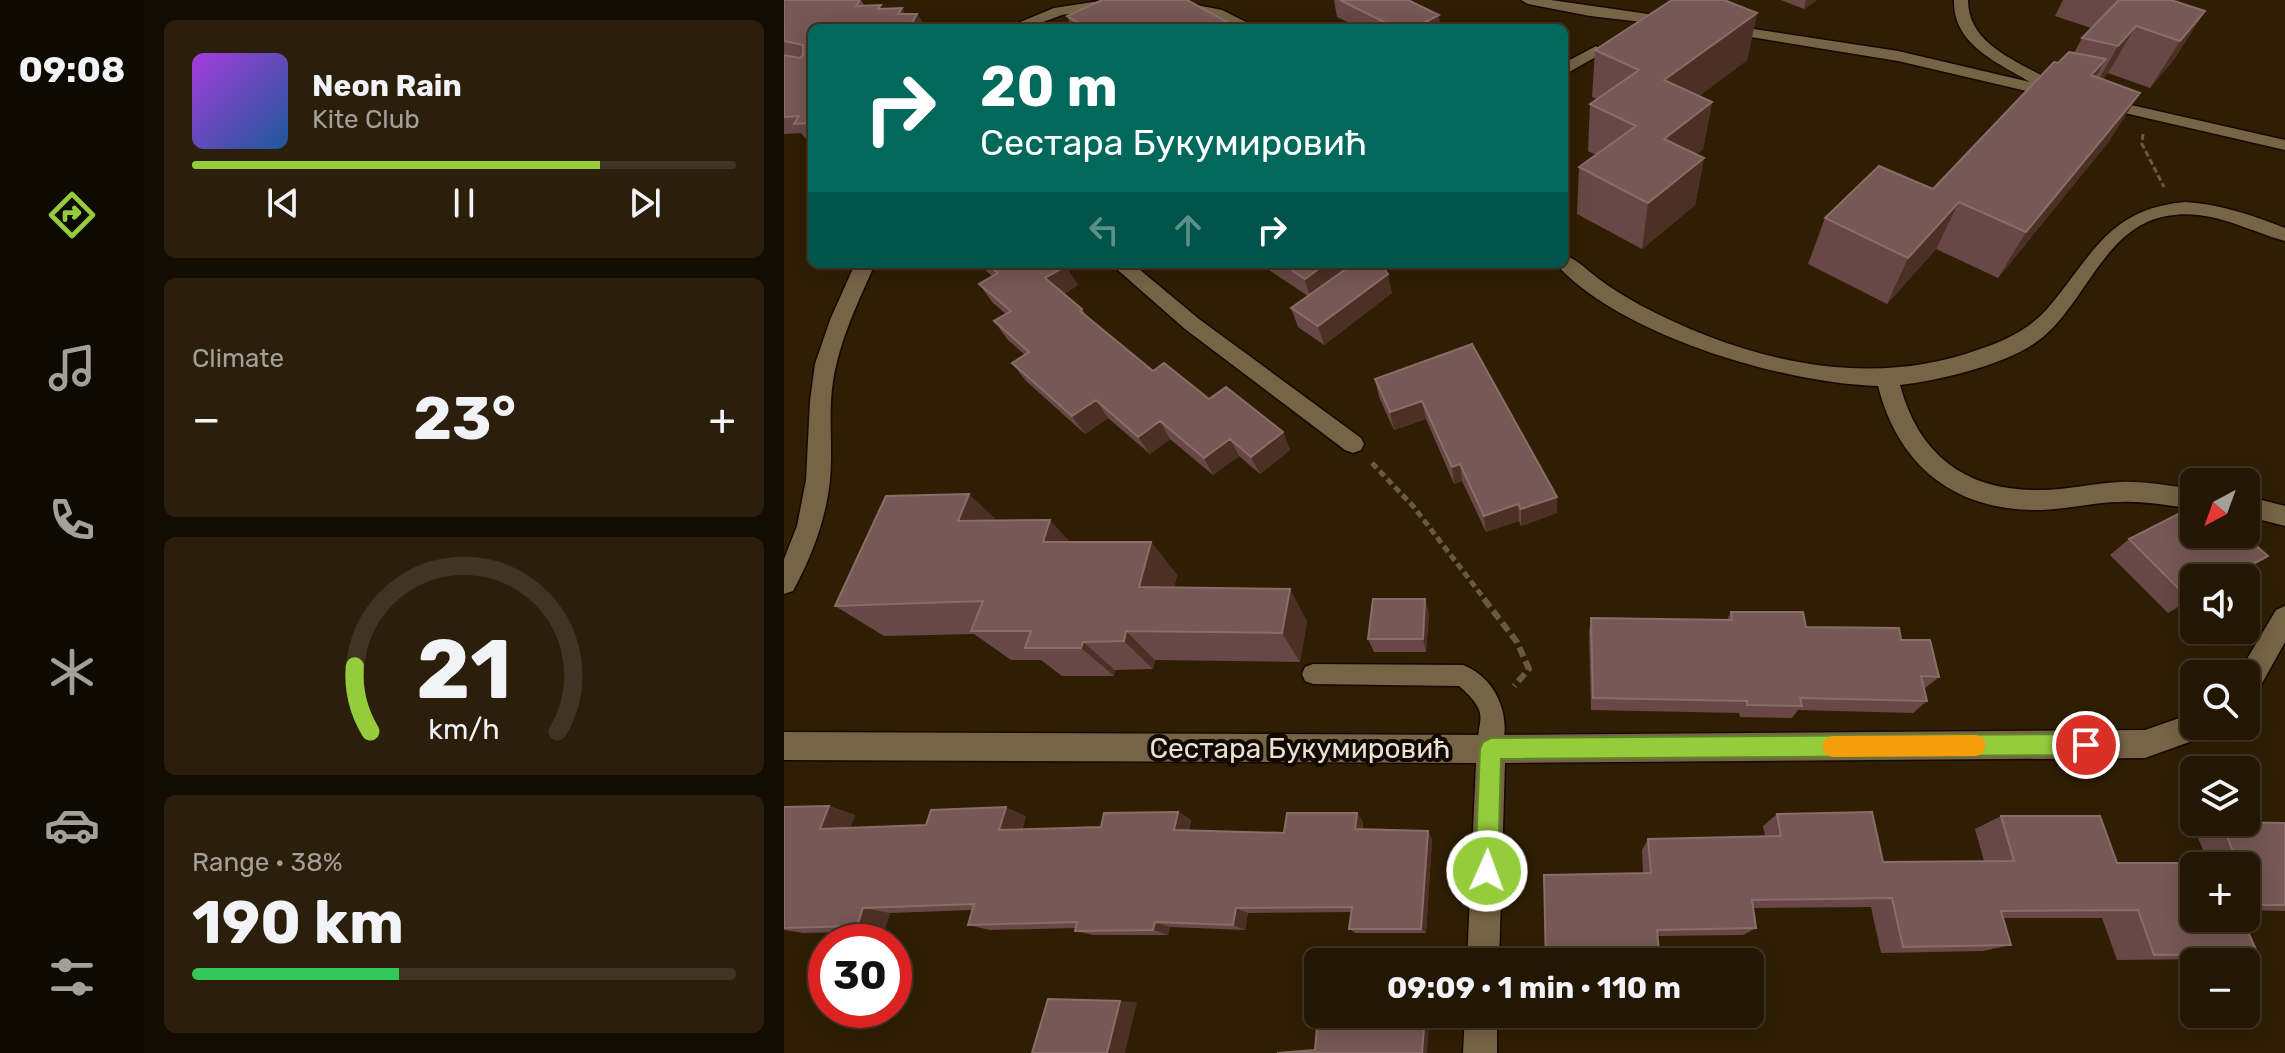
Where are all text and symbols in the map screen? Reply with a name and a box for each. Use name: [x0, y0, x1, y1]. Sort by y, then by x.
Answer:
text: 09:08: [19, 48, 125, 91]
text: 20 m: [980, 54, 1118, 120]
icon: right: [848, 56, 952, 160]
text: Neon Rain: [312, 68, 462, 104]
text: Kite Club: [312, 104, 420, 135]
text: Сестара Букумировић: [980, 121, 1367, 164]
icon: previous: [261, 181, 305, 225]
icon: pause: [442, 181, 486, 225]
icon: next: [623, 181, 667, 225]
icon: directions: [44, 187, 100, 243]
icon: left: [1082, 208, 1126, 252]
icon: ahead: [1166, 208, 1210, 252]
icon: right: [1250, 208, 1294, 252]
icon: music: [44, 340, 100, 396]
text: Climate: [192, 343, 284, 374]
text: 23°: [413, 383, 516, 454]
text: −: [192, 393, 221, 445]
text: +: [709, 393, 736, 445]
north arrow: [2180, 468, 2260, 548]
map controls: [2180, 468, 2260, 1028]
icon: phone: [44, 492, 100, 548]
button: sound: [2180, 564, 2260, 644]
text: 21: [416, 619, 512, 718]
icon: climate: [44, 644, 100, 700]
button: search: [2180, 660, 2260, 740]
pin: [2052, 711, 2120, 779]
text: km/h: [428, 712, 500, 746]
icon: arrive: [2064, 723, 2108, 767]
street label: Сестара Букумировић: [1149, 732, 1451, 765]
button: layers: [2180, 756, 2260, 836]
icon: car: [44, 797, 100, 853]
position arrow: [1445, 829, 1529, 913]
text: Range · 38%: [192, 847, 343, 878]
button: +: [2180, 852, 2260, 932]
text: 190 km: [192, 887, 404, 958]
speed limit sign: 30: [808, 924, 912, 1028]
button: −: [2180, 948, 2260, 1028]
icon: filters: [44, 949, 100, 1005]
text: 09:09 · 1 min · 110 m: [1387, 970, 1681, 1006]

